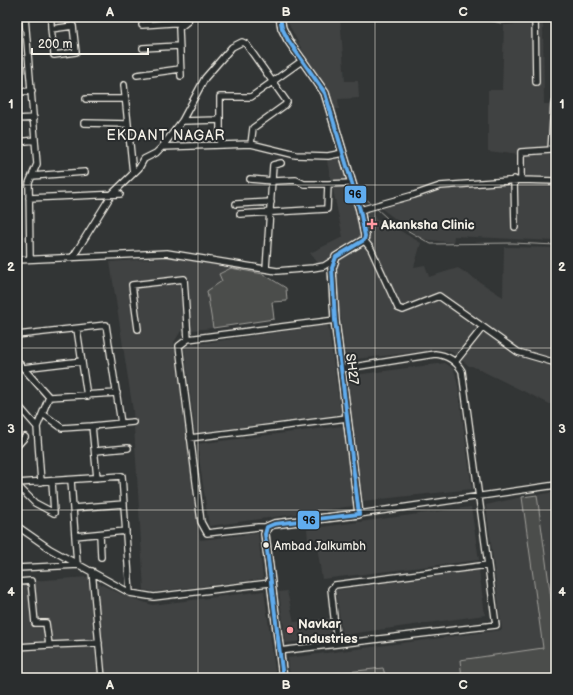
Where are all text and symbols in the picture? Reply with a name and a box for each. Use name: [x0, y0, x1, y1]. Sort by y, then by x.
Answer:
text: A: [105, 4, 114, 20]
text: B: [281, 4, 291, 20]
text: C: [458, 4, 468, 20]
scale bar: [32, 30, 148, 56]
text: 200 m: [38, 37, 72, 52]
text: 1: [8, 96, 14, 112]
text: 1: [559, 96, 565, 112]
district label: EKDANT NAGAR: [107, 127, 225, 144]
line badge: 96: [344, 185, 367, 204]
text: 96: [348, 188, 362, 201]
place label: Akanksha Clinic: [380, 217, 475, 233]
marker: Akanksha Clinic: [366, 218, 378, 230]
text: 2: [7, 259, 15, 275]
text: 2: [558, 259, 566, 275]
street label: SH27: [342, 353, 362, 386]
text: 3: [7, 421, 15, 437]
text: 3: [558, 421, 566, 437]
line badge: 96: [297, 510, 320, 530]
text: 96: [302, 514, 316, 527]
place label: Ambad Jalkumbh: [274, 539, 366, 554]
marker: Ambad Jalkumbh: [261, 540, 271, 550]
text: 4: [7, 584, 15, 600]
text: 4: [558, 584, 566, 600]
place label: Navkar Industries: [298, 616, 358, 647]
marker: Navkar Industries: [285, 625, 295, 635]
text: A: [105, 677, 114, 693]
text: B: [281, 677, 291, 693]
text: C: [458, 677, 468, 693]

